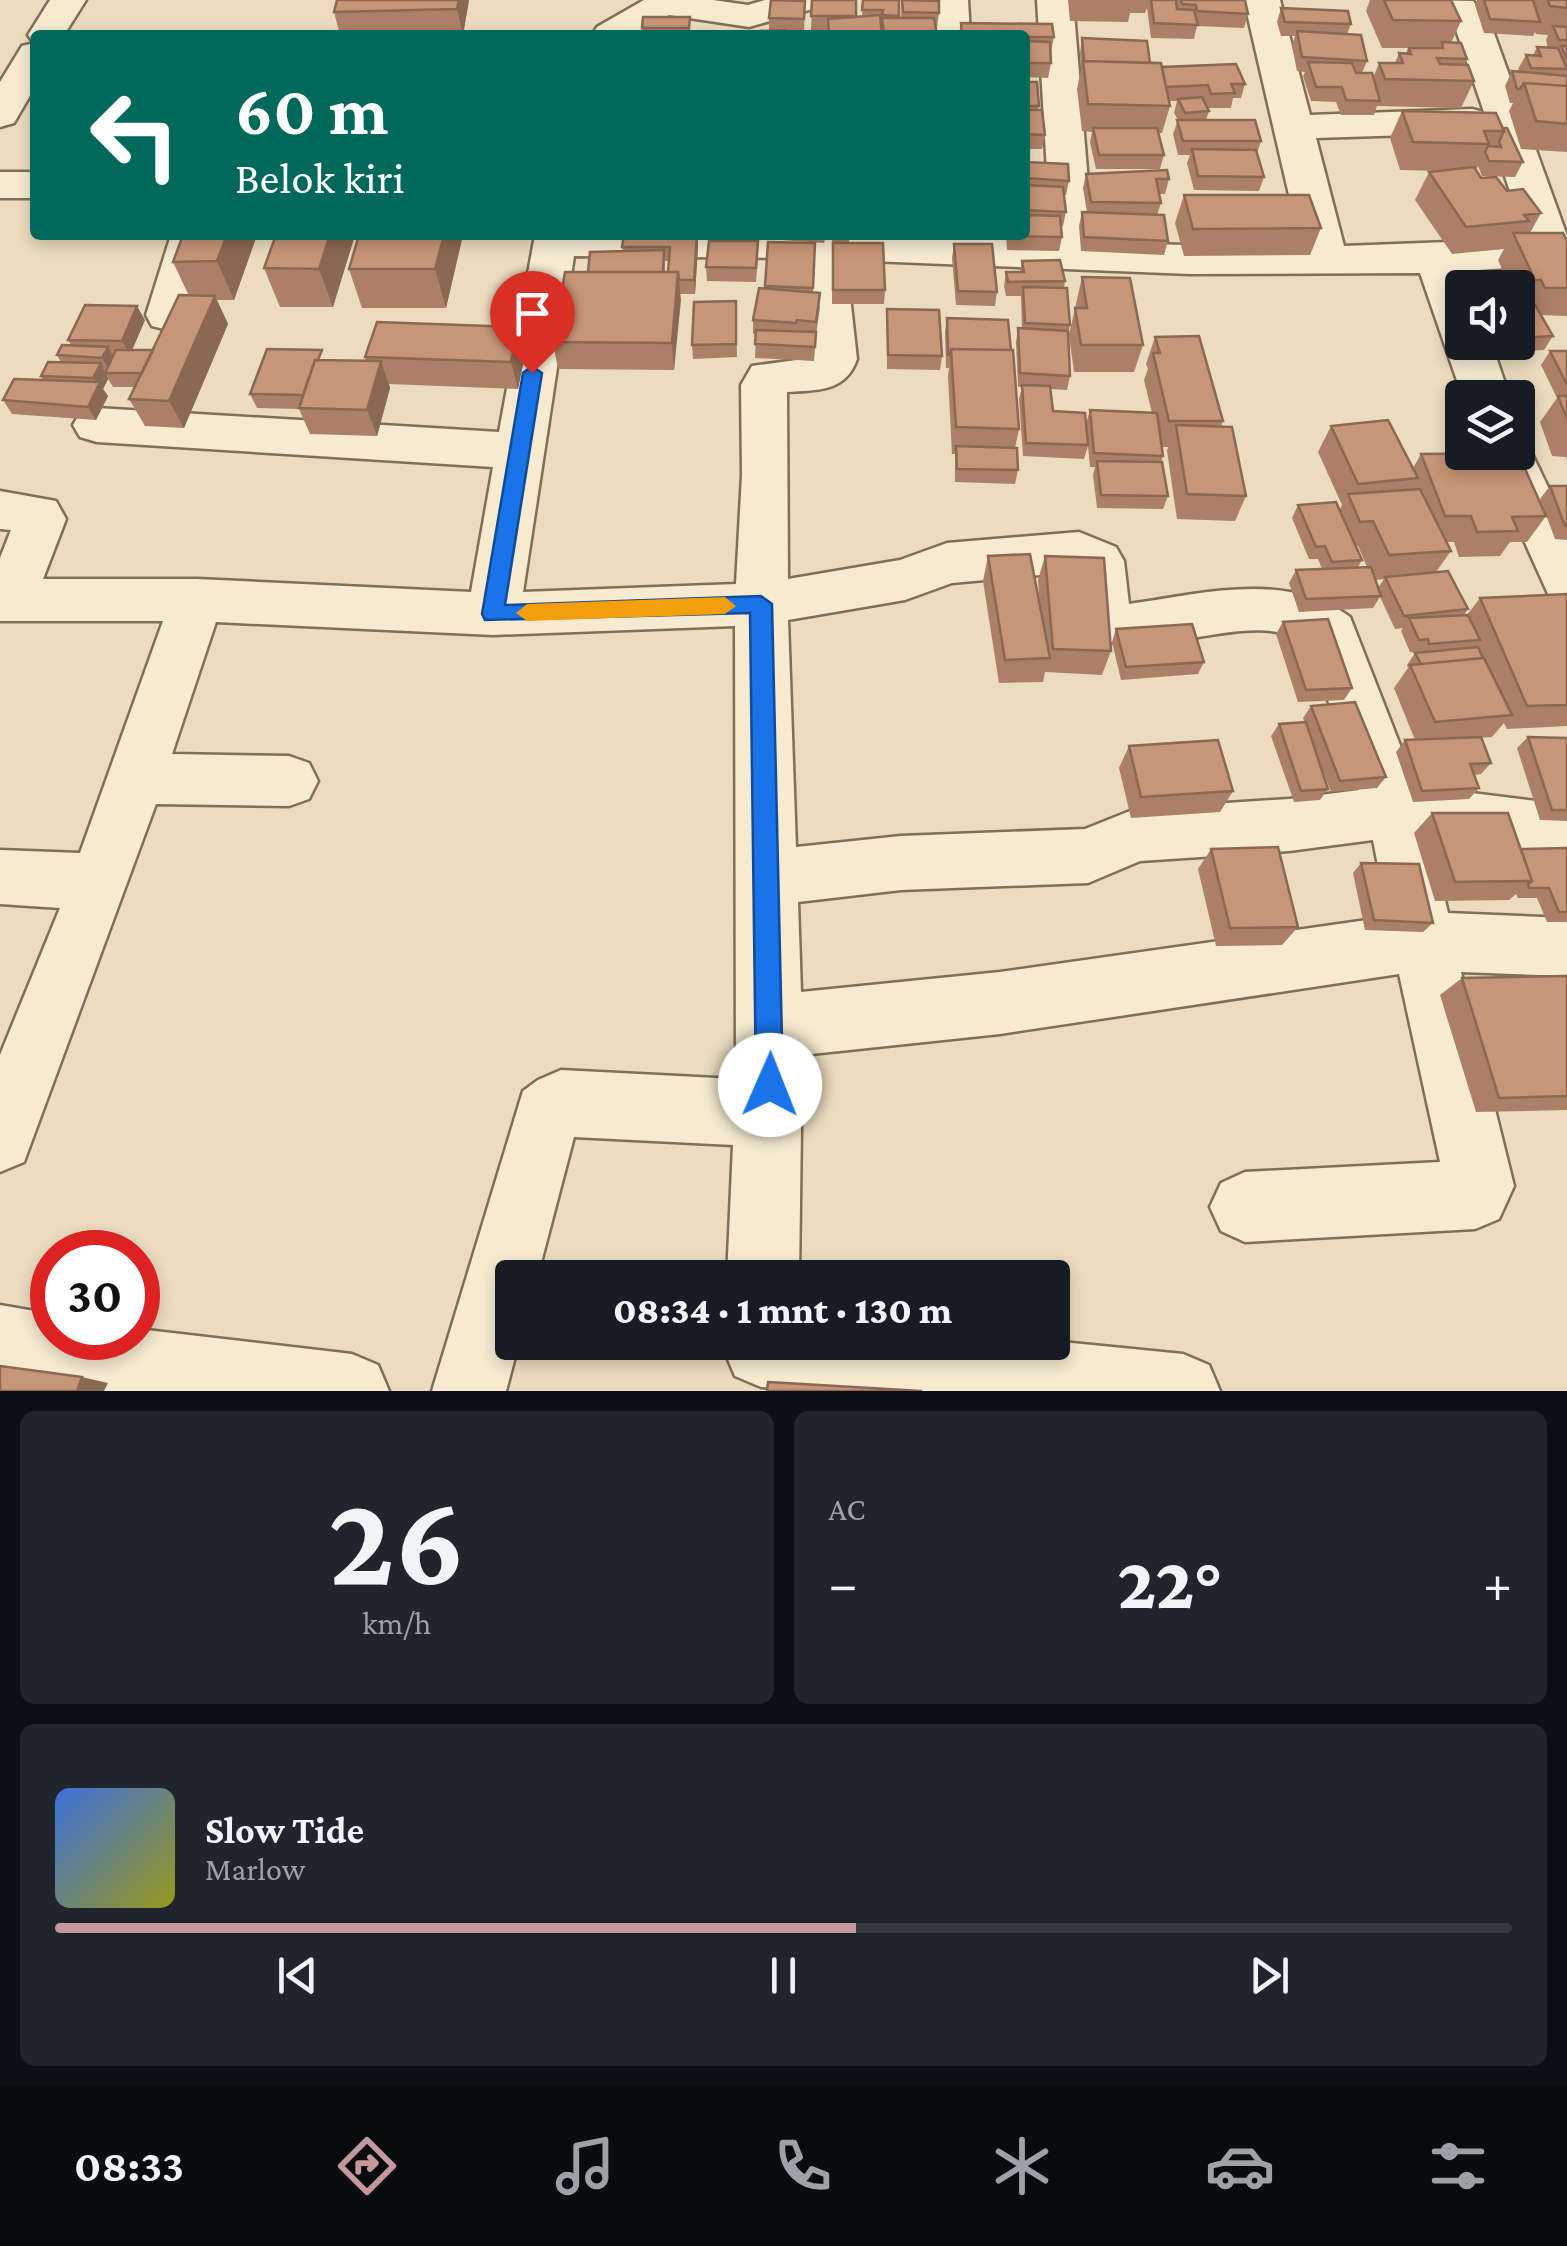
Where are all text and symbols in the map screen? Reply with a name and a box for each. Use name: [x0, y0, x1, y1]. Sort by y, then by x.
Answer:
icon: left: [70, 70, 200, 200]
text: 60 m: [235, 71, 388, 149]
text: Belok kiri: [235, 153, 405, 203]
map controls: [1445, 270, 1535, 470]
button: sound: [1445, 270, 1535, 360]
pin: [490, 271, 575, 374]
icon: arrive: [505, 286, 560, 341]
button: layers: [1445, 380, 1535, 470]
position arrow: [718, 1033, 822, 1137]
speed limit sign: 30: [30, 1230, 160, 1360]
text: 08:34 · 1 mnt · 130 m: [613, 1289, 952, 1331]
text: 26: [328, 1467, 465, 1612]
text: AC: [829, 1491, 865, 1527]
text: 22°: [1117, 1541, 1223, 1624]
text: −: [829, 1553, 858, 1614]
text: +: [1483, 1553, 1512, 1614]
text: km/h: [362, 1605, 431, 1641]
text: Slow Tide: [205, 1809, 364, 1851]
text: Marlow: [205, 1851, 305, 1887]
icon: previous: [270, 1948, 325, 2003]
icon: pause: [756, 1948, 811, 2003]
icon: next: [1242, 1948, 1297, 2003]
icon: directions: [332, 2131, 402, 2201]
icon: music: [550, 2131, 620, 2201]
icon: phone: [768, 2131, 838, 2201]
icon: climate: [987, 2131, 1057, 2201]
icon: car: [1205, 2131, 1275, 2201]
icon: filters: [1423, 2131, 1493, 2201]
text: 08:33: [74, 2141, 184, 2191]

